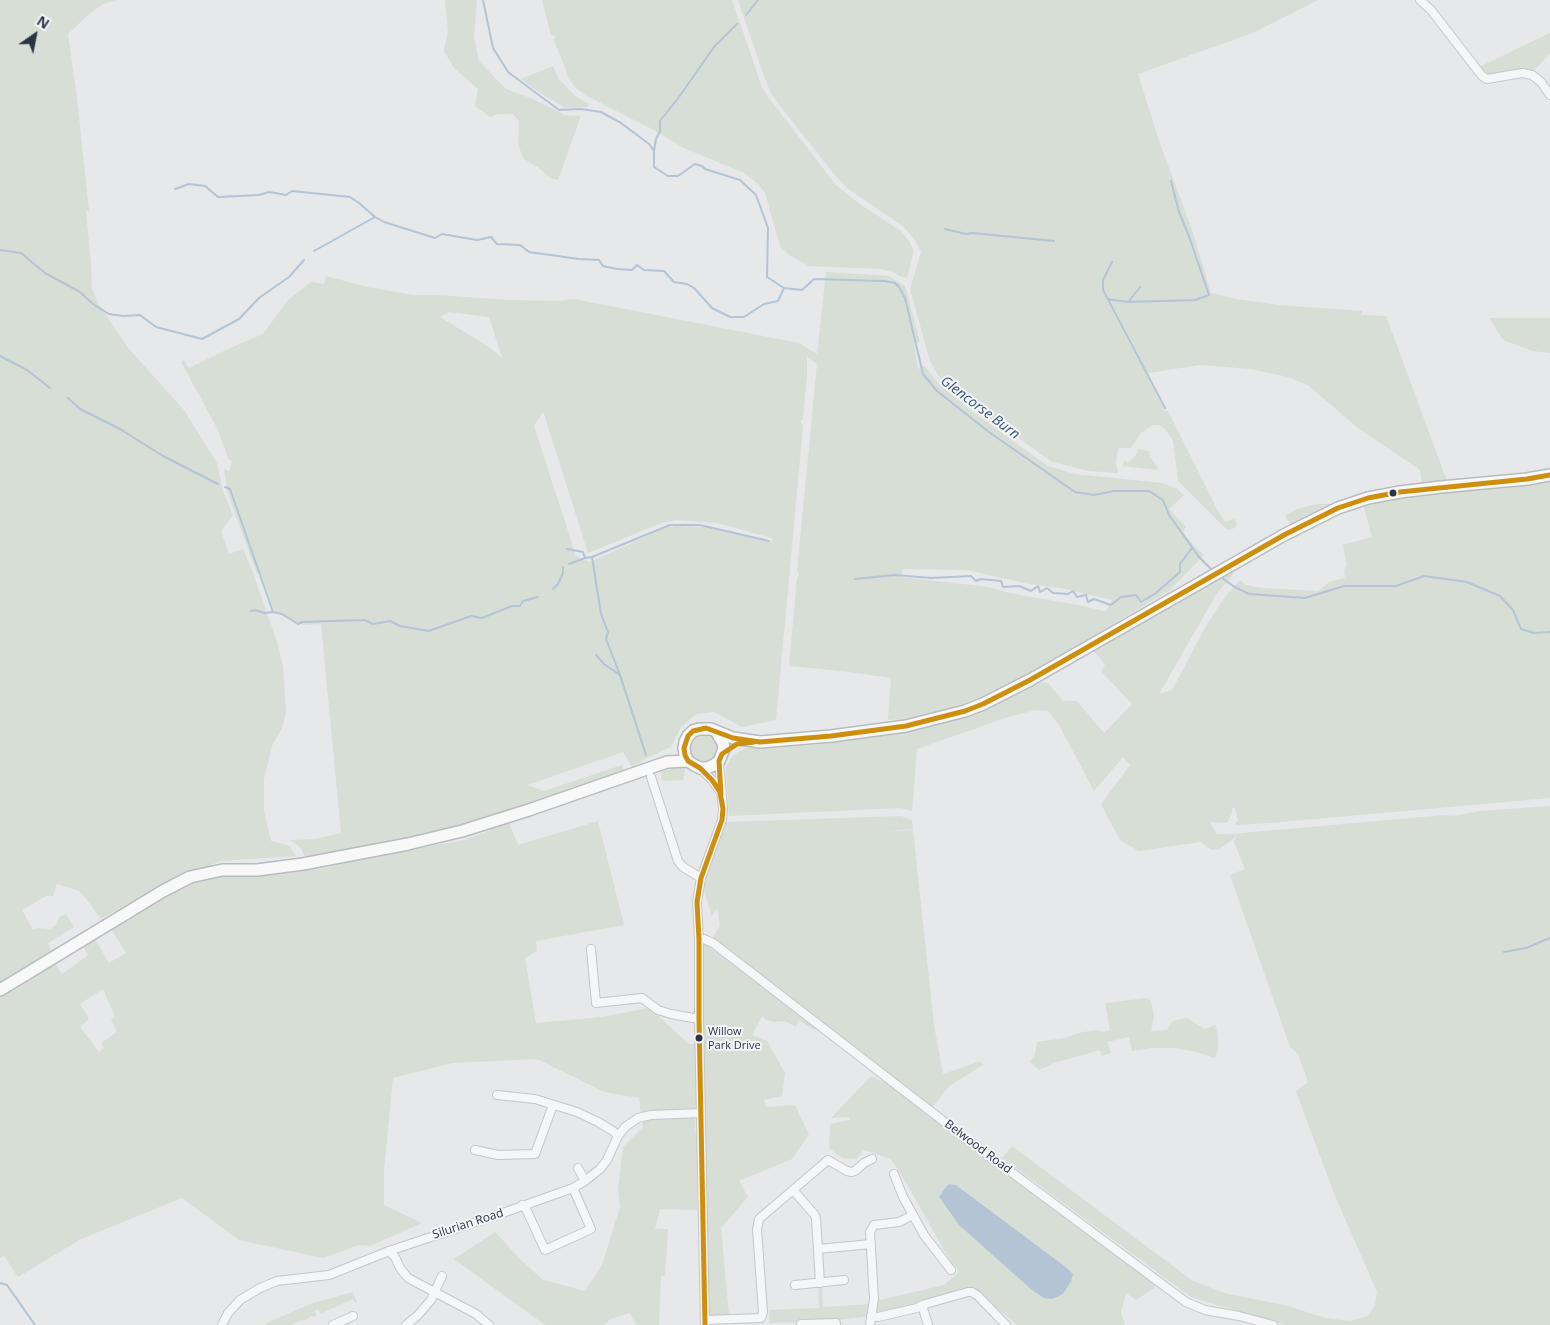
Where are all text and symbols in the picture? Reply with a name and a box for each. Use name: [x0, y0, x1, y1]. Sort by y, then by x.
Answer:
north arrow: [10, 10, 60, 60]
text: N: [33, 11, 53, 33]
water label: Glencorse Burn: [937, 373, 1023, 443]
unlabelled marker: [1388, 488, 1398, 498]
place label: Willow Park Drive: [708, 1025, 761, 1051]
marker: Willow Park Drive: [694, 1033, 704, 1043]
street label: Belwood Road: [942, 1117, 1014, 1177]
street label: Silurian Road: [431, 1206, 505, 1242]

